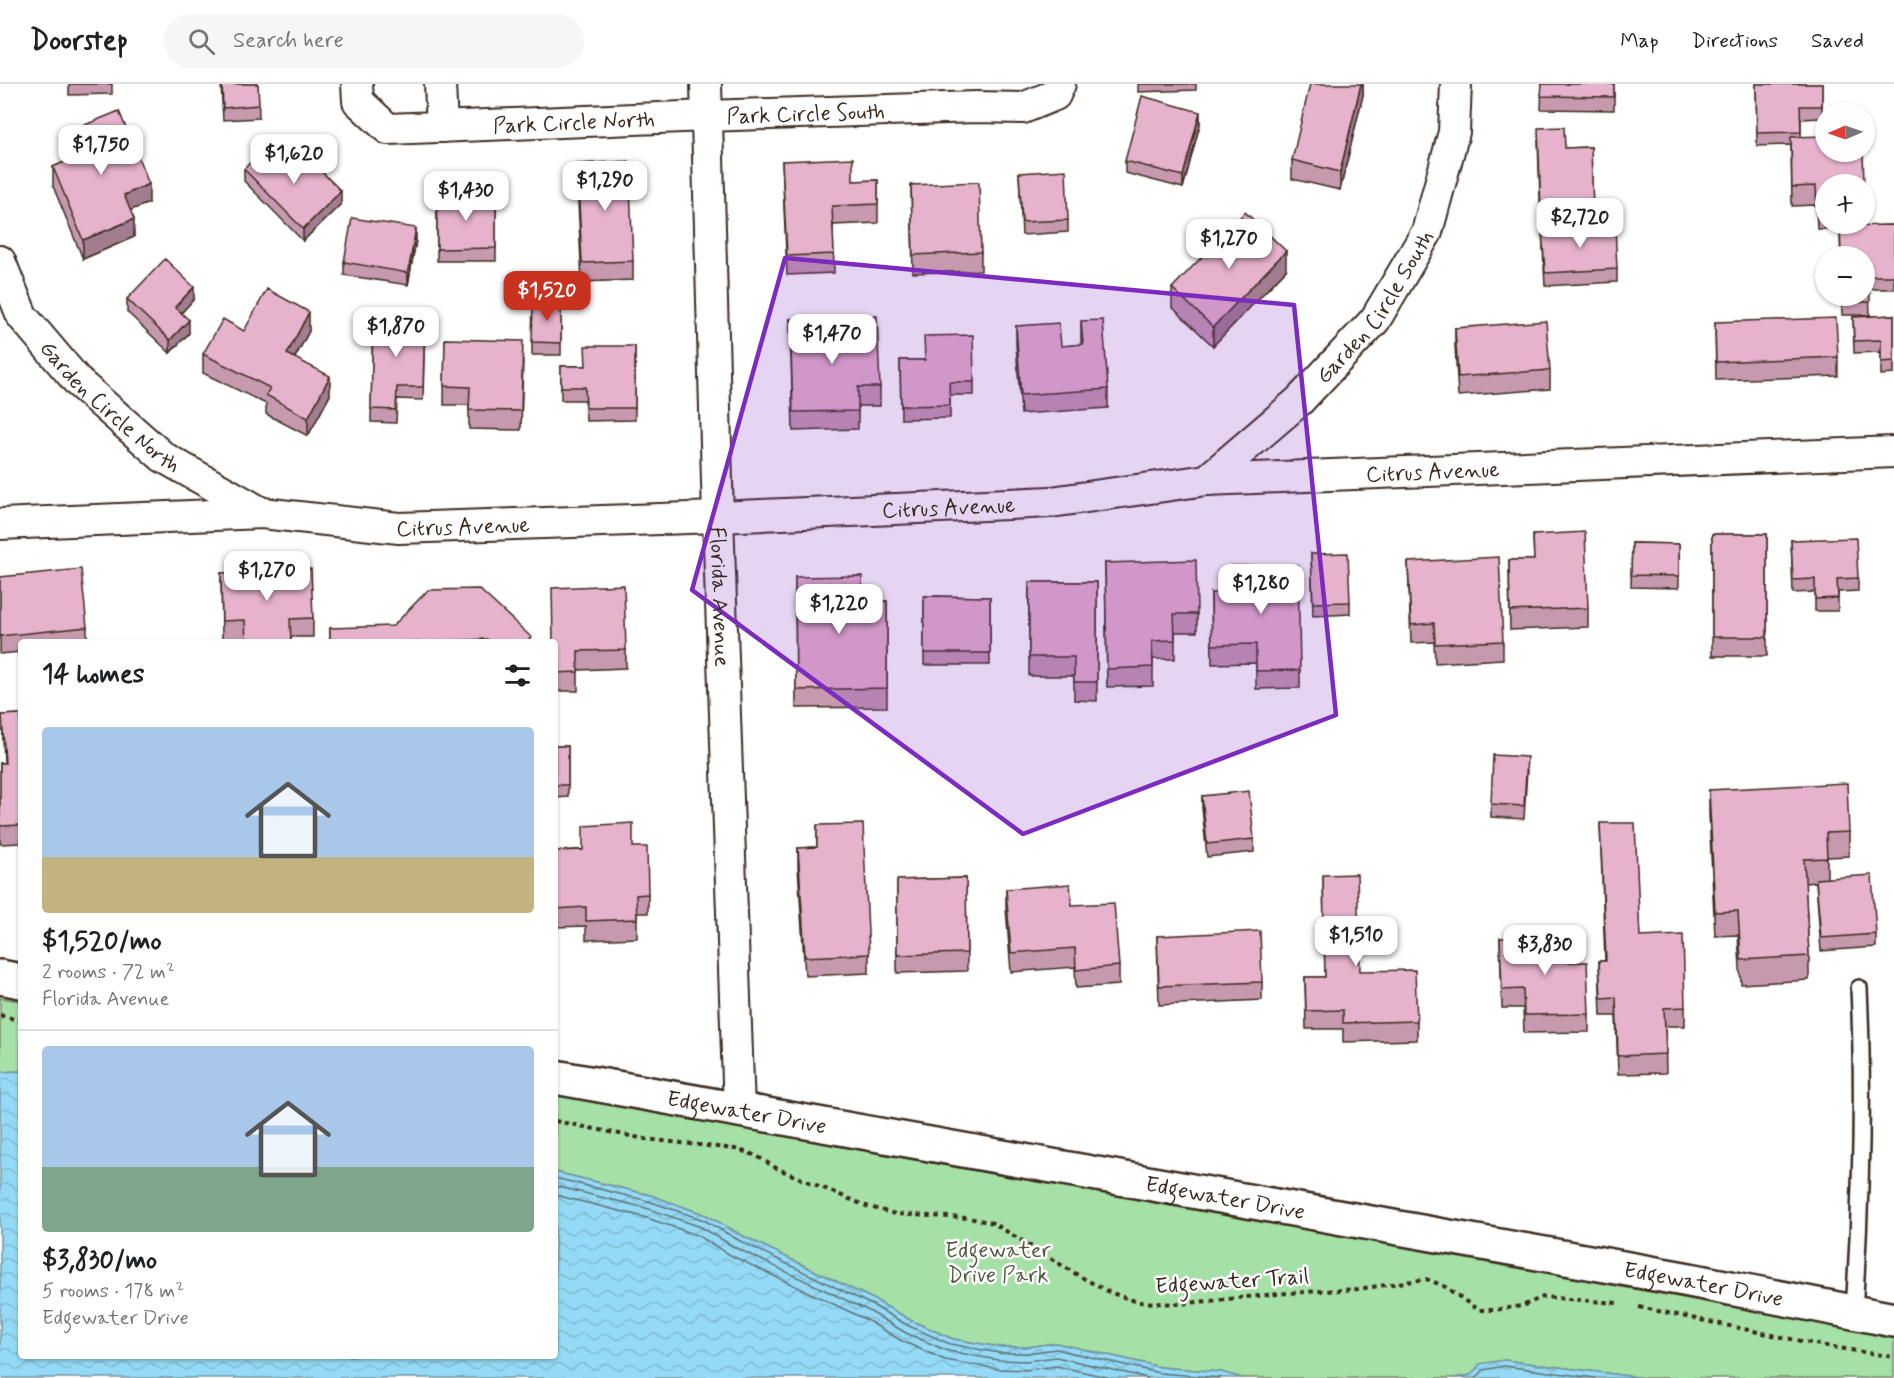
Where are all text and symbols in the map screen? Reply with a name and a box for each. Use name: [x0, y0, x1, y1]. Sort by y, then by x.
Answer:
search box: [164, 14, 584, 68]
text: Doorstep: [30, 23, 128, 60]
icon: search: [185, 25, 218, 58]
text: Search here: [233, 27, 344, 55]
text: Map: [1620, 27, 1659, 55]
text: Directions: [1692, 27, 1778, 55]
text: Saved: [1811, 27, 1864, 55]
street label: Park Circle South: [726, 98, 885, 131]
north arrow: [1815, 102, 1875, 162]
map controls: [1815, 102, 1875, 306]
street label: Park Circle North: [492, 106, 655, 141]
pin: $1,750: [52, 125, 150, 176]
text: $1,750: [72, 131, 130, 158]
pin: $1,620: [245, 134, 343, 185]
text: $1,620: [264, 140, 324, 167]
pin: $1,290: [556, 161, 654, 212]
text: $1,290: [576, 167, 634, 194]
pin: $1,430: [417, 171, 515, 222]
button: +: [1815, 174, 1875, 234]
text: $1,430: [438, 177, 494, 204]
pin: $2,720: [1531, 198, 1629, 249]
text: $2,720: [1550, 204, 1610, 231]
pin: $1,270: [1180, 219, 1278, 270]
text: $1,270: [1200, 225, 1258, 252]
street label: Garden Circle South: [1311, 226, 1441, 390]
button: −: [1815, 246, 1875, 306]
pin: $1,520: [498, 271, 596, 322]
text: $1,520: [518, 277, 576, 304]
pin: $1,870: [347, 307, 445, 358]
text: $1,870: [367, 313, 425, 340]
pin: $1,470: [783, 314, 881, 365]
text: $1,470: [802, 320, 862, 347]
street label: Garden Circle North: [33, 335, 185, 480]
street label: Citrus Avenue: [1365, 456, 1500, 490]
street label: Citrus Avenue: [881, 492, 1016, 526]
street label: Citrus Avenue: [396, 512, 530, 544]
street label: Florida Avenue: [702, 526, 735, 668]
pin: $1,270: [218, 551, 316, 602]
text: $1,270: [238, 557, 296, 584]
pin: $1,280: [1212, 564, 1310, 615]
text: $1,280: [1232, 570, 1290, 597]
pin: $1,220: [790, 584, 888, 635]
text: $1,220: [810, 590, 868, 617]
text: 14 homes: [42, 658, 144, 692]
icon: filters: [501, 659, 534, 692]
icon: home: [234, 766, 342, 874]
pin: $1,510: [1307, 916, 1405, 967]
text: $1,510: [1329, 922, 1383, 949]
text: $1,520/mo: [42, 925, 162, 959]
pin: $3,830: [1496, 925, 1594, 976]
text: $3,830: [1517, 931, 1573, 958]
text: 2 rooms · 72 m²: [42, 959, 175, 986]
text: Florida Avenue: [42, 986, 169, 1013]
icon: home: [234, 1085, 342, 1193]
street label: Edgewater Drive: [665, 1085, 829, 1141]
street label: Edgewater Drive: [1143, 1171, 1307, 1227]
park label: Edgewater Drive Park: [945, 1237, 1052, 1290]
text: $3,830/mo: [42, 1244, 157, 1278]
street label: Edgewater Drive: [1621, 1256, 1785, 1314]
street label: Edgewater Trail: [1154, 1263, 1310, 1304]
text: 5 rooms · 178 m²: [42, 1278, 184, 1305]
text: Edgewater Drive: [42, 1305, 189, 1332]

